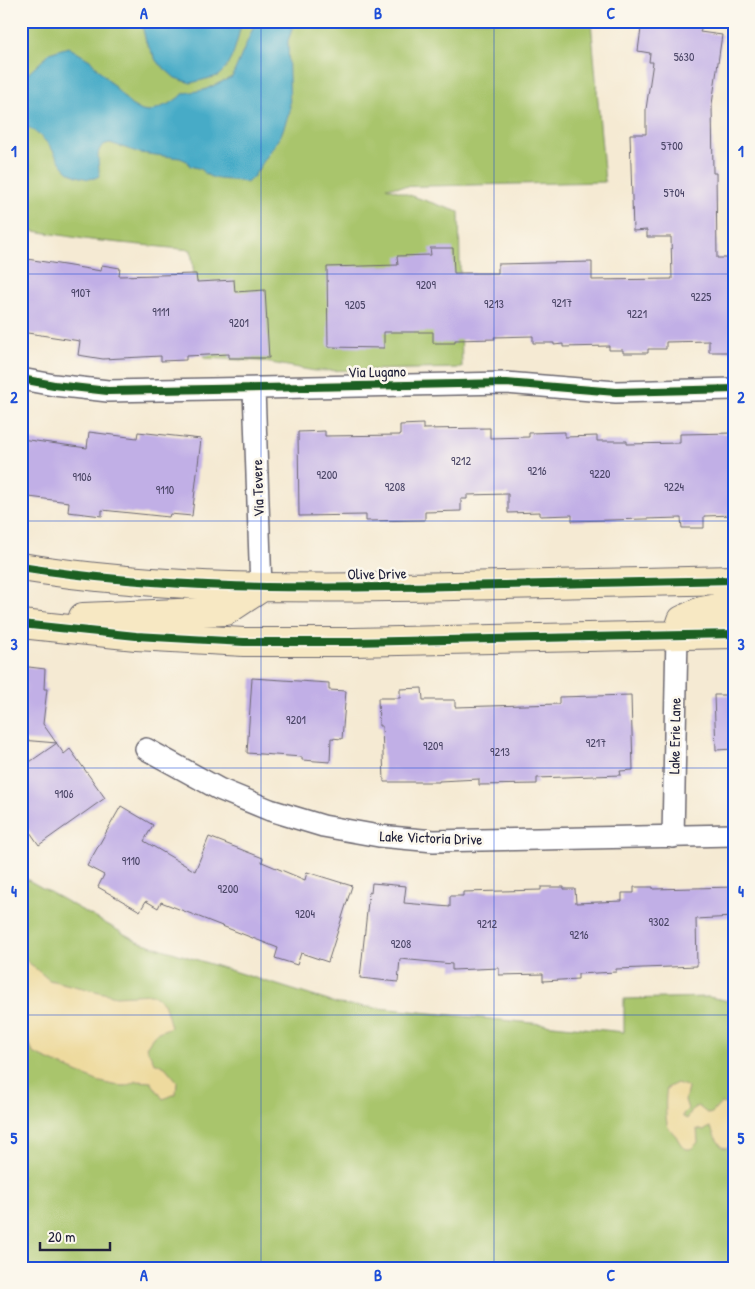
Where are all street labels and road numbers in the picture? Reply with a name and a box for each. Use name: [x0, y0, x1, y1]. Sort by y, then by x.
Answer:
street label: Via Lugano: [348, 360, 406, 383]
street label: Via Tevere: [246, 459, 269, 517]
street label: Olive Drive: [347, 562, 407, 585]
street label: Lake Erie Lane: [663, 698, 686, 774]
street label: Lake Victoria Drive: [379, 825, 483, 850]

